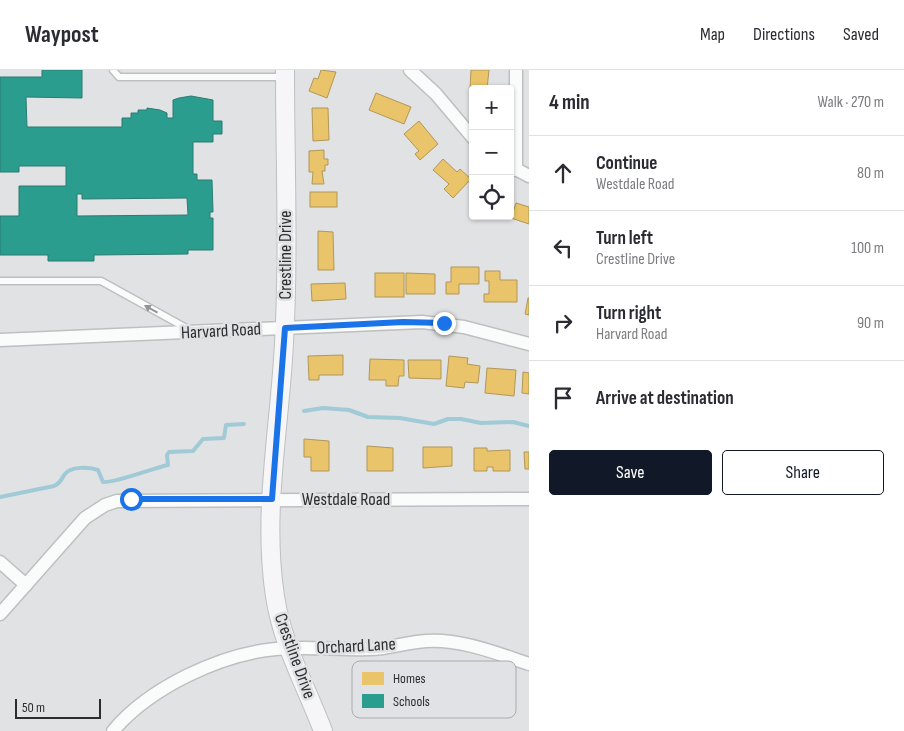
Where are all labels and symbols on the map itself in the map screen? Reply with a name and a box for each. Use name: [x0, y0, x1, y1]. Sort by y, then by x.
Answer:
street label: Crestline Drive: [275, 210, 296, 300]
one-way arrow: [144, 304, 157, 313]
route end: [433, 312, 456, 335]
street label: Harvard Road: [180, 318, 262, 344]
route start: [120, 488, 143, 511]
street label: Westdale Road: [302, 489, 390, 510]
street label: Crestline Drive: [270, 611, 320, 701]
street label: Orchard Lane: [316, 633, 396, 659]
legend: [352, 661, 516, 718]
text: Homes: [393, 670, 426, 687]
text: Schools: [393, 693, 430, 710]
scale bar: [15, 696, 101, 719]

